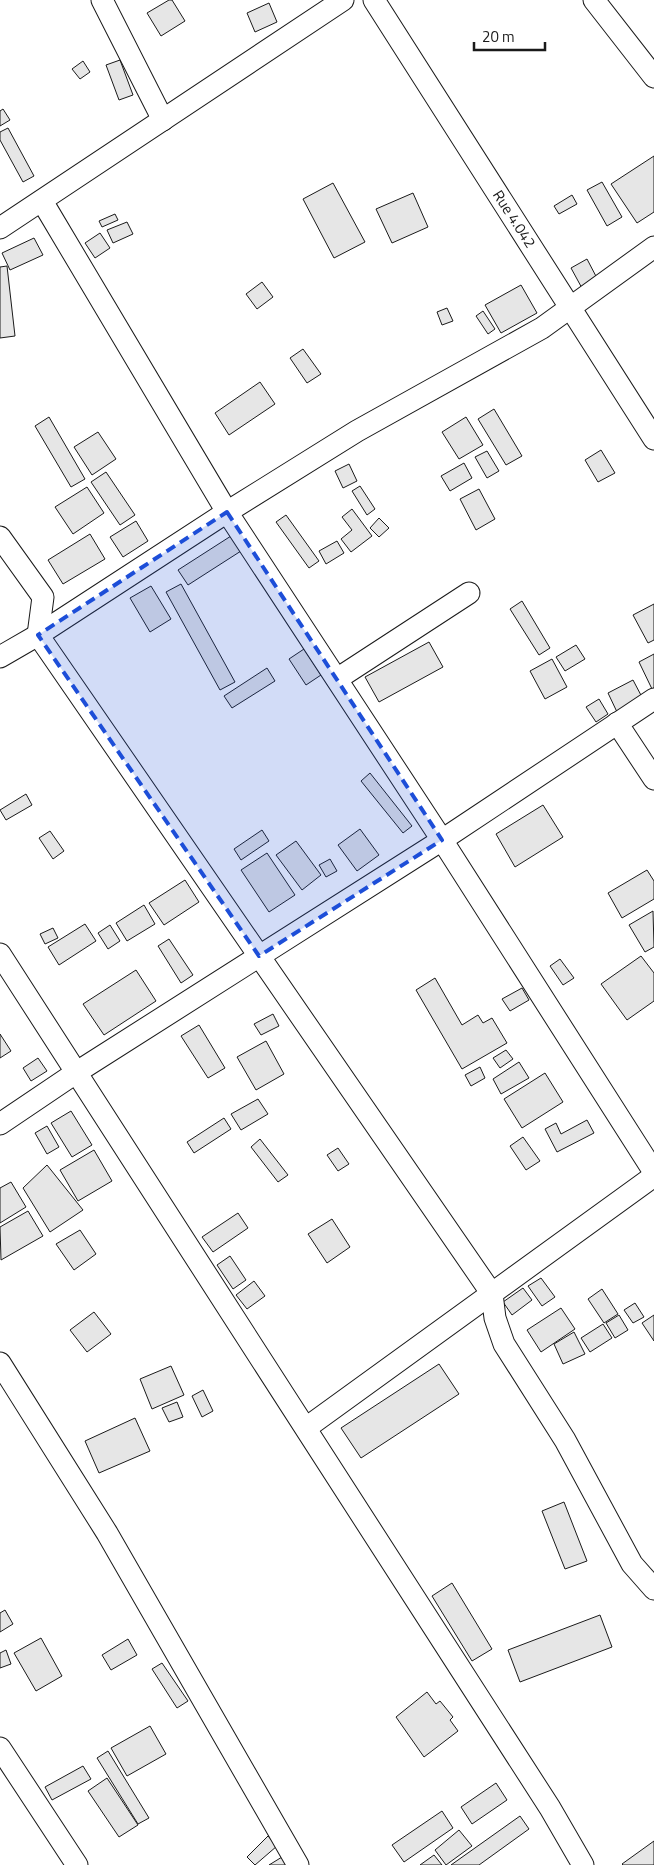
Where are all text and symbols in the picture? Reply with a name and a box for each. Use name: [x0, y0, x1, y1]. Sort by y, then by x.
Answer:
scale bar: [474, 20, 545, 52]
text: 20 m: [482, 25, 515, 48]
street label: Rue 4.042: [487, 185, 542, 252]

